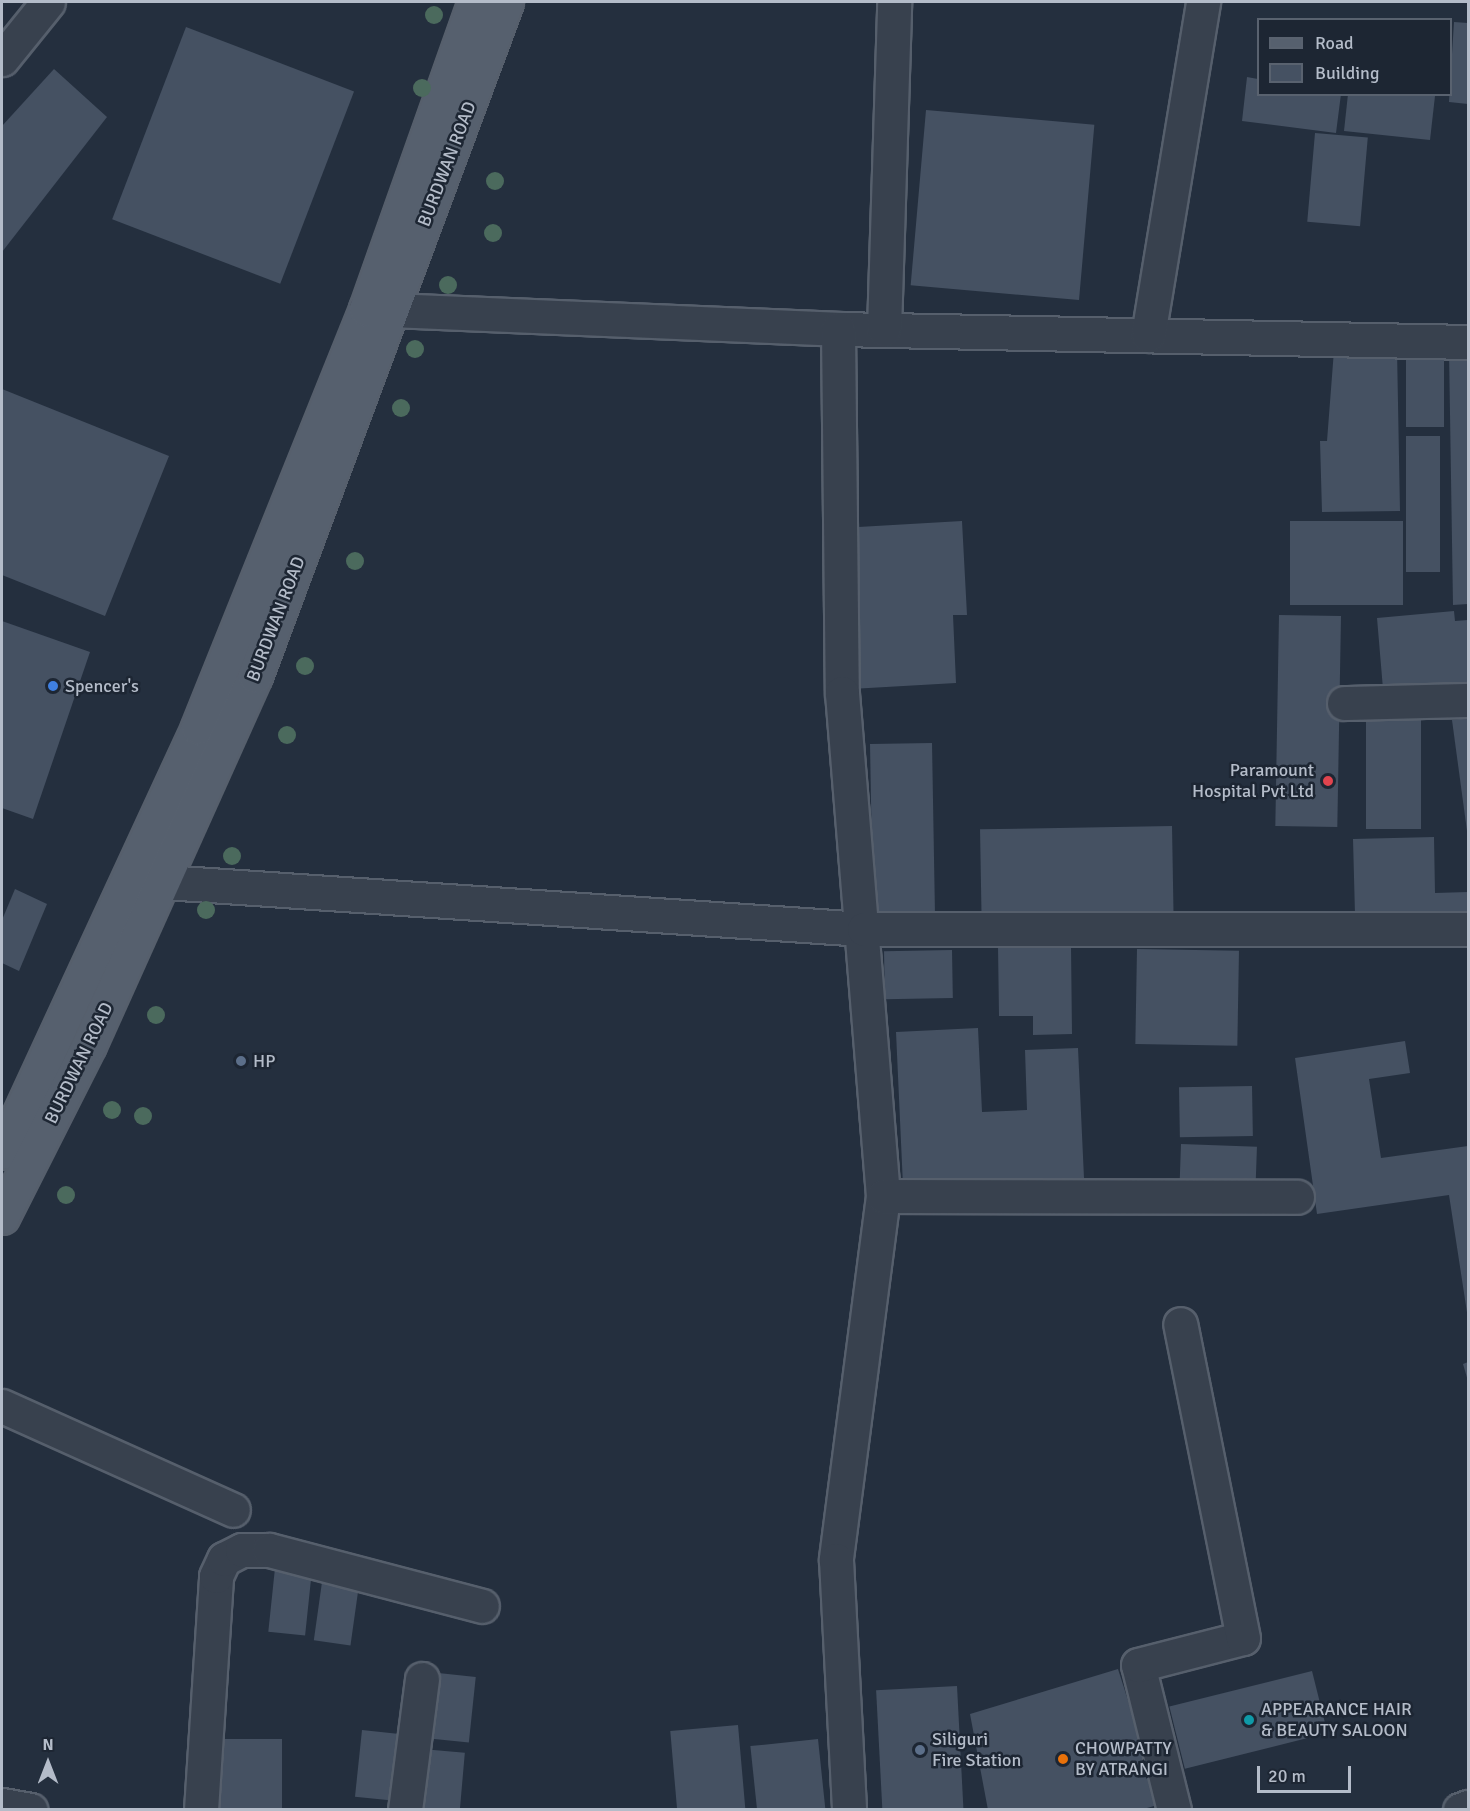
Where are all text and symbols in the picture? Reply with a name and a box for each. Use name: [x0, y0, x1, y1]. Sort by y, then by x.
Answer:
legend: [1257, 18, 1452, 96]
text: Road: [1315, 32, 1354, 54]
text: Building: [1315, 62, 1379, 84]
street label: BURDWAN ROAD: [413, 98, 481, 230]
street label: BURDWAN ROAD: [242, 553, 310, 685]
place label: Spencer's: [65, 675, 139, 697]
marker: Spencer's: [46, 679, 60, 693]
place label: Paramount Hospital Pvt Ltd: [1192, 760, 1314, 802]
marker: Paramount Hospital Pvt Ltd: [1319, 772, 1337, 790]
street label: BURDWAN ROAD: [40, 999, 118, 1127]
place label: HP: [253, 1050, 275, 1072]
marker: HP: [234, 1054, 248, 1068]
place label: APPEARANCE HAIR & BEAUTY SALOON: [1261, 1699, 1412, 1742]
marker: APPEARANCE HAIR & BEAUTY SALOON: [1242, 1713, 1256, 1727]
place label: Siliguri Fire Station: [932, 1729, 1021, 1772]
north arrow: [18, 1733, 78, 1793]
text: N: [42, 1735, 54, 1755]
place label: CHOWPATTY BY ATRANGI: [1075, 1738, 1171, 1780]
marker: Siliguri Fire Station: [913, 1743, 927, 1757]
marker: CHOWPATTY BY ATRANGI: [1056, 1752, 1070, 1766]
scale bar: [1260, 1754, 1354, 1792]
text: 20 m: [1268, 1765, 1306, 1787]

